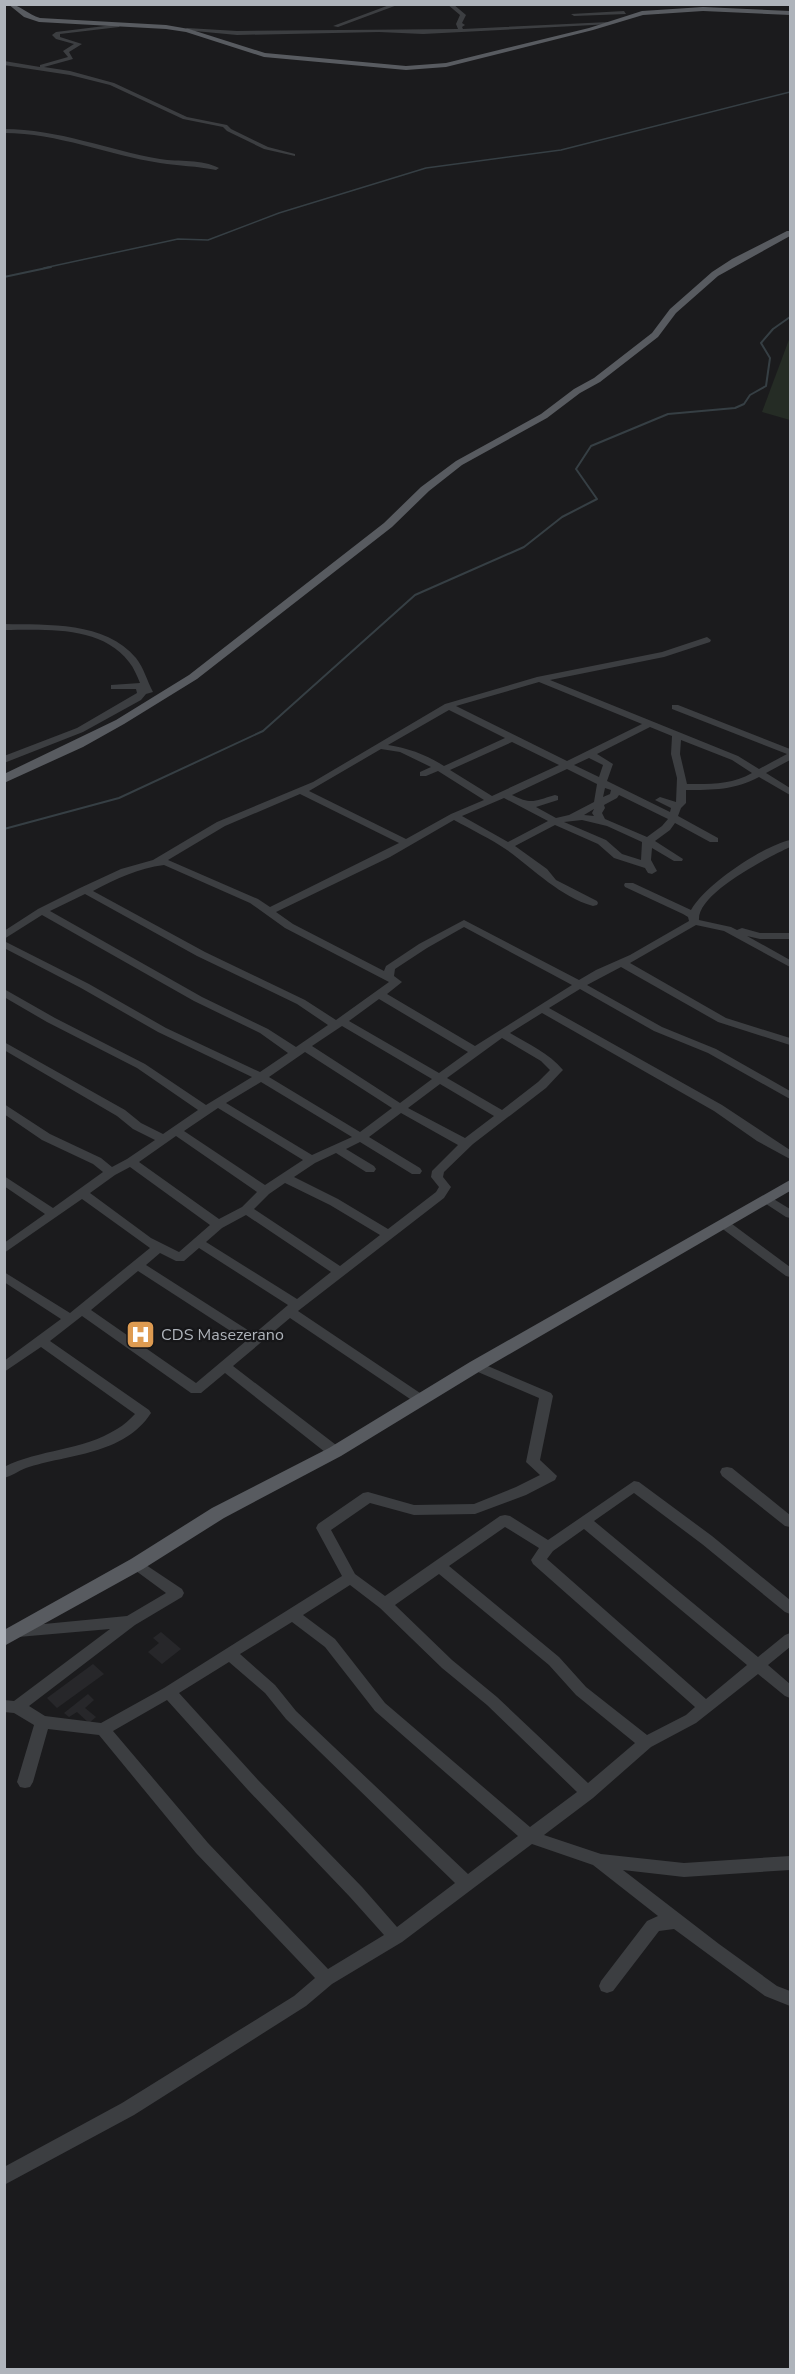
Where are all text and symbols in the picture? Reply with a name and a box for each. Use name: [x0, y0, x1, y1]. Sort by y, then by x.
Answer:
hospital icon: CDS Masezerano: [124, 1318, 156, 1350]
place label: CDS Masezerano: [161, 1324, 284, 1346]

